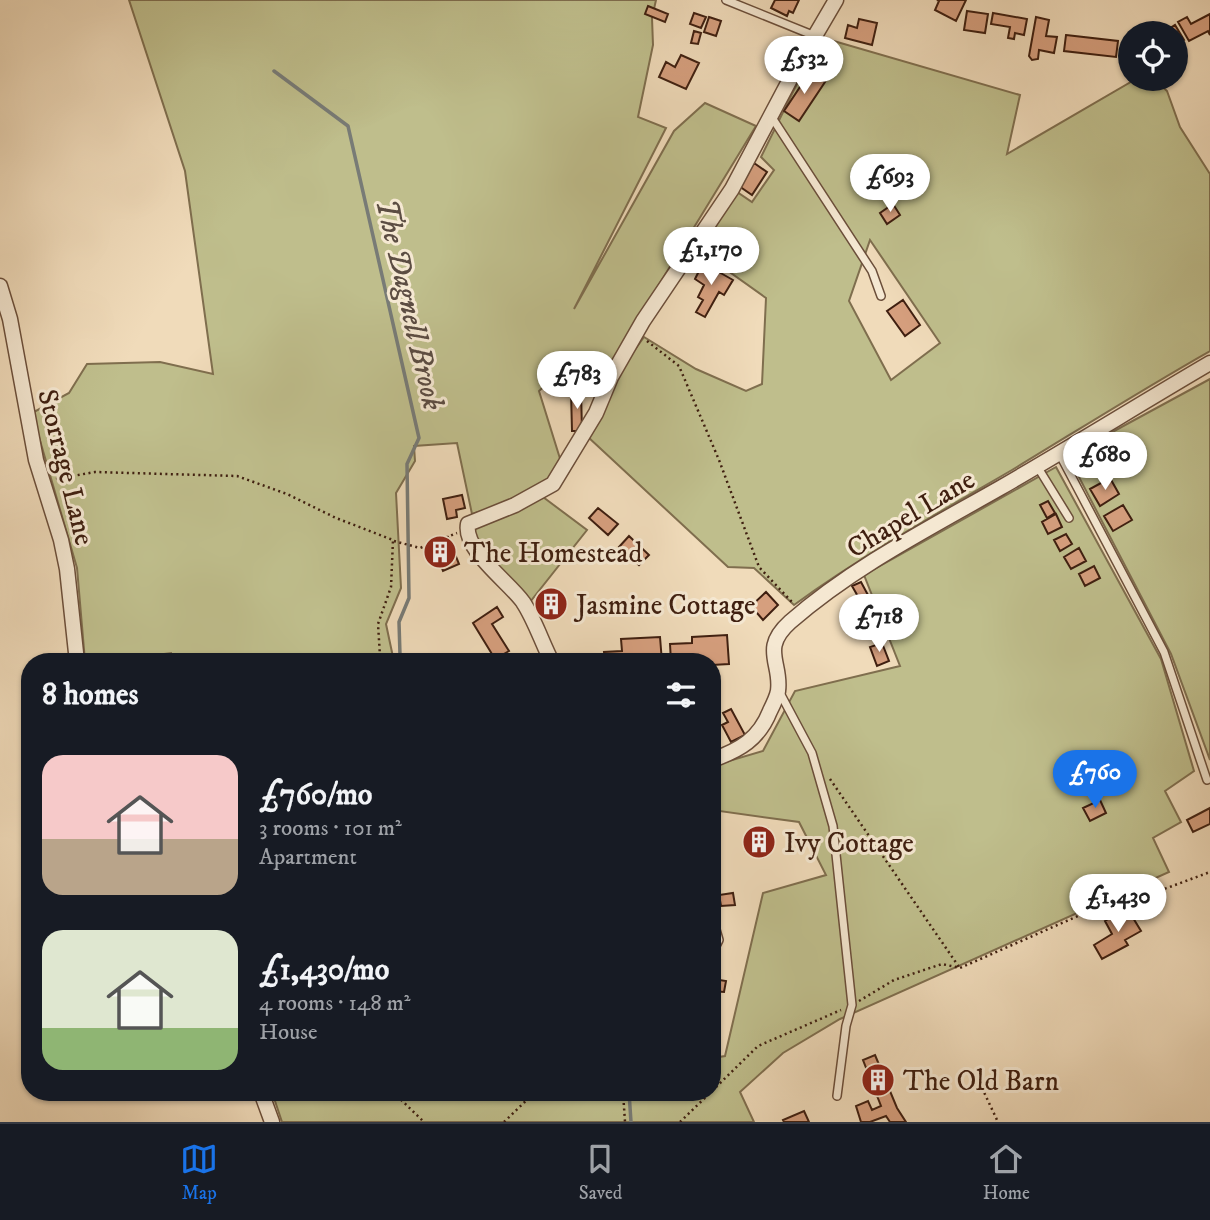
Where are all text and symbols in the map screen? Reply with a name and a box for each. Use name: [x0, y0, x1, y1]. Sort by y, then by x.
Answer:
map controls: [1118, 21, 1188, 91]
button: locate: [1118, 21, 1188, 91]
pin: £532: [763, 36, 845, 96]
text: £532: [780, 44, 828, 73]
pin: £693: [849, 154, 931, 214]
text: £693: [866, 162, 914, 191]
water label: The Dagnell Brook: [366, 195, 451, 414]
pin: £1,170: [654, 228, 768, 287]
text: £1,170: [679, 235, 743, 264]
pin: £783: [536, 352, 618, 411]
text: £783: [553, 359, 601, 388]
street label: Storrage Lane: [29, 386, 102, 549]
pin: £680: [1064, 433, 1146, 492]
text: £680: [1079, 440, 1131, 469]
street label: Chapel Lane: [840, 462, 981, 566]
building icon: The Homestead: [421, 533, 459, 571]
place label: The Homestead: [464, 536, 642, 571]
building icon: Jasmine Cottage: [532, 585, 570, 623]
place label: Jasmine Cottage: [573, 588, 756, 623]
pin: £718: [838, 594, 920, 654]
text: £718: [855, 602, 903, 631]
icon: filters: [662, 676, 700, 714]
text: 8 homes: [42, 677, 139, 714]
pin: £760: [1054, 750, 1136, 810]
text: £760: [1069, 758, 1121, 787]
text: £760/mo: [259, 777, 372, 814]
icon: home: [98, 783, 182, 867]
text: 3 rooms · 101 m²: [259, 814, 402, 843]
building icon: Ivy Cottage: [740, 823, 778, 861]
place label: Ivy Cottage: [784, 826, 914, 861]
text: Apartment: [259, 843, 357, 872]
pin: £1,430: [1061, 874, 1175, 934]
text: £1,430: [1085, 882, 1151, 911]
text: £1,430/mo: [259, 952, 389, 989]
icon: home: [98, 958, 182, 1042]
text: 4 rooms · 148 m²: [259, 989, 411, 1018]
text: House: [259, 1018, 317, 1047]
building icon: The Old Barn: [859, 1061, 897, 1099]
place label: The Old Barn: [903, 1064, 1059, 1099]
tab: Map: [180, 1140, 218, 1205]
tab: Saved: [579, 1140, 622, 1205]
tab: Home: [983, 1140, 1030, 1205]

